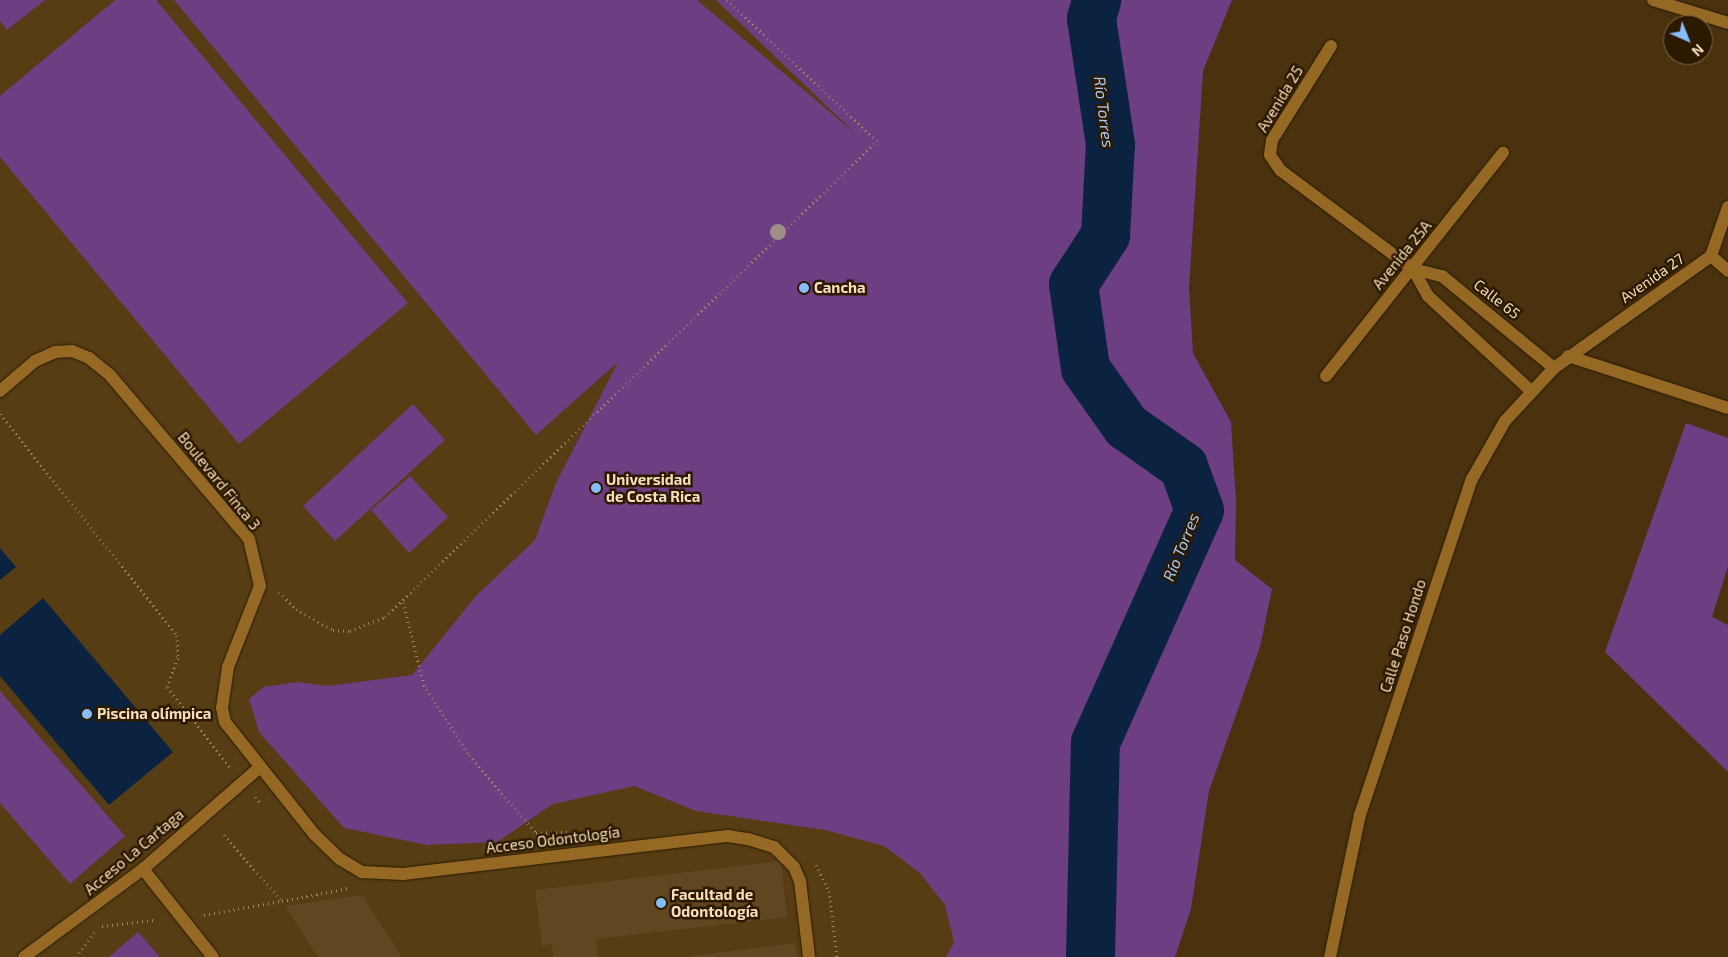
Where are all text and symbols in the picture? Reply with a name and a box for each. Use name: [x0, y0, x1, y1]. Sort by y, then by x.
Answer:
north arrow: [1663, 15, 1713, 65]
text: N: [1689, 41, 1708, 60]
street label: Avenida 25: [1253, 63, 1307, 135]
water label: Río Torres: [1090, 75, 1118, 149]
street label: Avenida 25A: [1369, 217, 1435, 293]
street label: Avenida 27: [1617, 250, 1687, 306]
street label: Calle 65: [1470, 275, 1524, 323]
place label: Cancha: [814, 279, 866, 297]
marker: Cancha: [798, 282, 810, 294]
street label: Boulevard Finca 3: [174, 429, 264, 533]
place label: Universidad de Costa Rica: [606, 470, 700, 505]
marker: Universidad de Costa Rica: [590, 482, 602, 494]
water label: Río Torres: [1159, 510, 1203, 584]
street label: Calle Paso Hondo: [1376, 577, 1430, 695]
place label: Piscina olímpica: [97, 705, 211, 723]
marker: Piscina olímpica: [81, 708, 93, 720]
street label: Acceso La Cartaga: [81, 805, 187, 899]
street label: Acceso Odontología: [485, 823, 621, 857]
place label: Facultad de Odontología: [671, 885, 758, 920]
marker: Facultad de Odontología: [655, 897, 667, 909]

